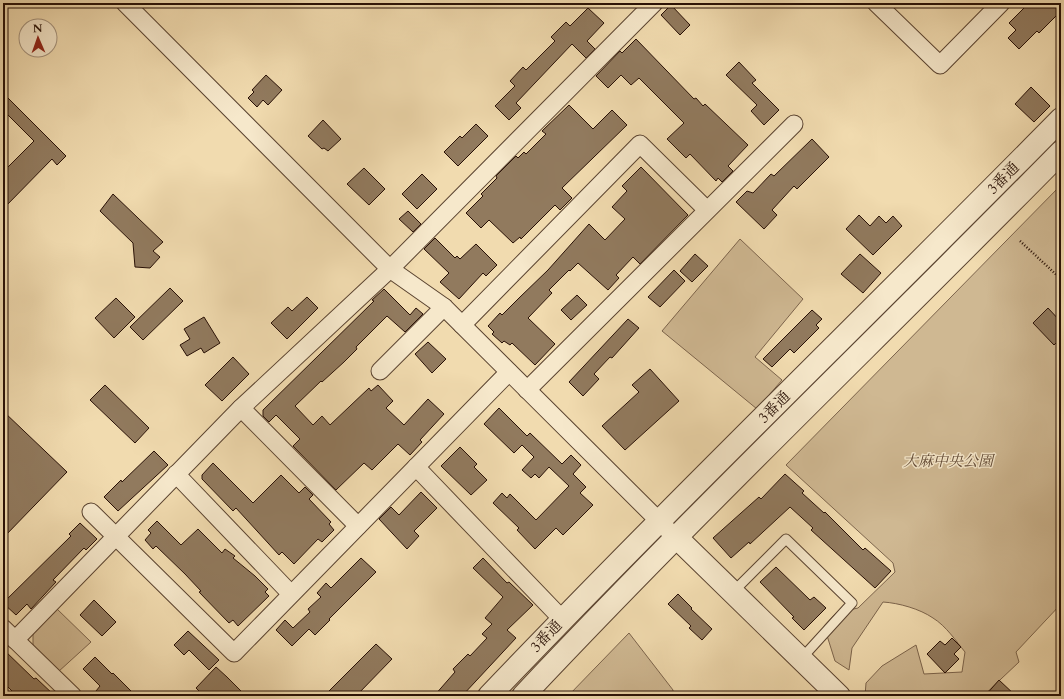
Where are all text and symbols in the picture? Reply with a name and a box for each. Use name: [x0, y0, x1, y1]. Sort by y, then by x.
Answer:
north arrow: [18, 18, 58, 58]
text: N: [33, 21, 43, 36]
street label: 3番通: [983, 158, 1023, 198]
street label: 3番通: [754, 387, 794, 427]
park label: 大麻中央公園: [903, 451, 996, 471]
street label: 3番通: [526, 615, 566, 657]

